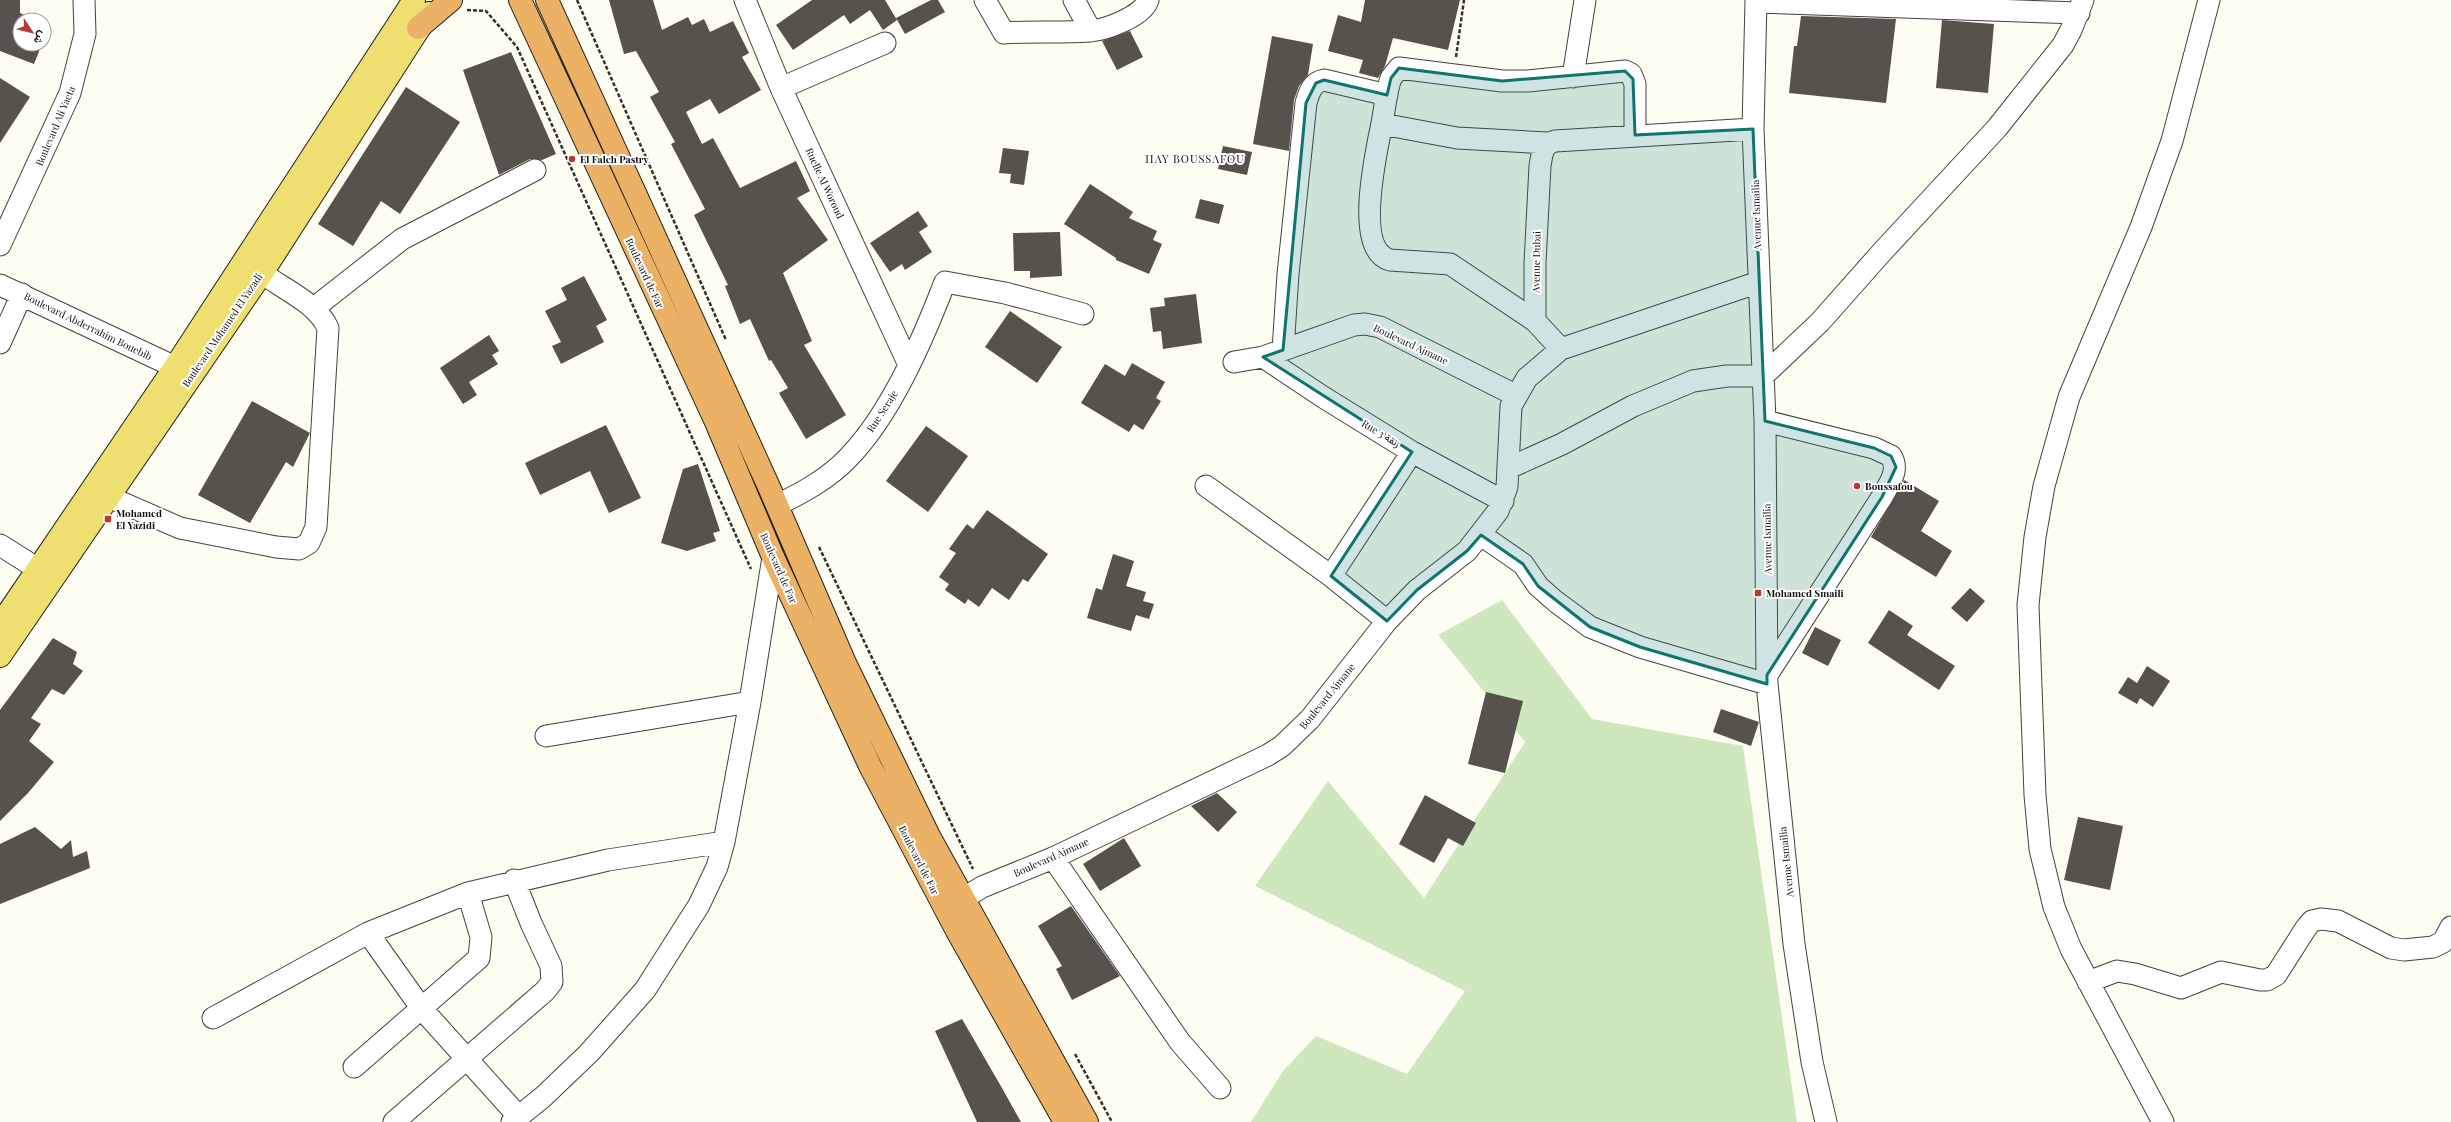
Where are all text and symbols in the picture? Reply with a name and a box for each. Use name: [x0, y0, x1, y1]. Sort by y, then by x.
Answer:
north arrow: [12, 12, 52, 52]
text: ش: [31, 28, 51, 48]
street label: Boulevard Ali Yaeta: [32, 84, 78, 168]
street label: Ruelle Al Woroud: [802, 145, 848, 221]
district label: HAY BOUSSAFOU: [1145, 151, 1245, 166]
place label: El Faleh Pastry: [580, 152, 649, 166]
marker: El Faleh Pastry: [567, 154, 577, 164]
street label: Avenue Ismailia: [1748, 179, 1764, 252]
street label: Avenue Dubai: [1528, 231, 1544, 294]
street label: Boulevard de Far: [623, 236, 668, 311]
street label: Boulevard Mohamed El Yazadi: [179, 270, 265, 390]
street label: Boulevard Abderrahim Bouebib: [22, 289, 155, 363]
street label: Boulevard Ajmane: [1371, 321, 1451, 367]
street label: Rue Seraje: [863, 387, 901, 435]
street label: Rue 3 زنقة: [1359, 416, 1403, 450]
place label: Boussafou: [1865, 479, 1913, 493]
marker: Boussafou: [1852, 481, 1862, 491]
street label: Avenue Ismailia: [1759, 503, 1775, 576]
place label: Mohamed El Yazidi: [116, 506, 162, 532]
marker: Mohamed El Yazidi: [103, 514, 113, 524]
street label: Boulevard de Far: [757, 530, 801, 606]
place label: Mohamed Smaili: [1766, 586, 1844, 600]
marker: Mohamed Smaili: [1753, 588, 1763, 598]
street label: Boulevard Ajmane: [1296, 660, 1358, 732]
street label: Boulevard de Far: [896, 823, 943, 898]
street label: Avenue Ismailia: [1775, 826, 1797, 899]
street label: Boulevard Ajmane: [1011, 834, 1091, 880]

